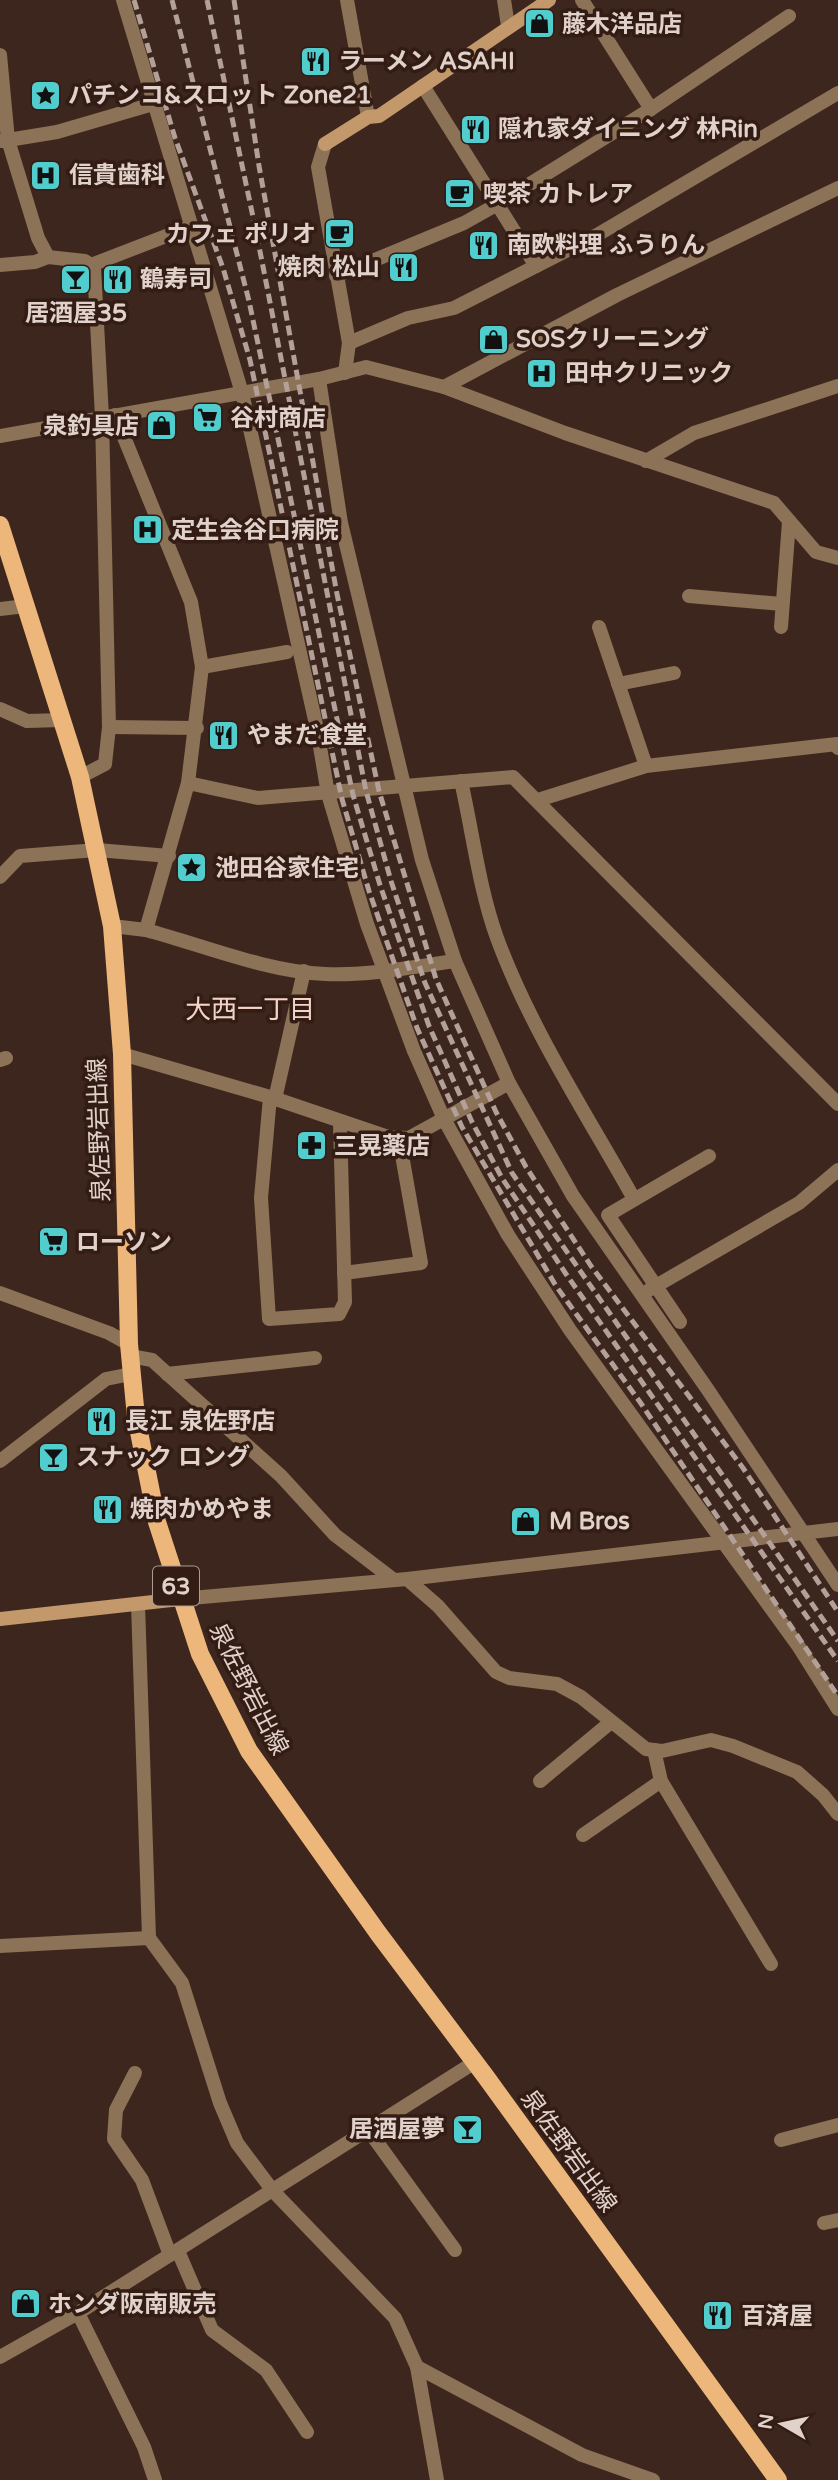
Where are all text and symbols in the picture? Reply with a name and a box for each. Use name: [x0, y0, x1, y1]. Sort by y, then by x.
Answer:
shop icon: 藤木洋品店: [522, 7, 556, 41]
place label: 藤木洋品店: [562, 10, 682, 39]
restaurant icon: ラーメン ASAHI: [298, 44, 332, 78]
place label: ラーメン ASAHI: [338, 47, 515, 76]
place icon: パチンコ&スロット Zone21: [28, 78, 62, 112]
place label: パチンコ&スロット Zone21: [68, 81, 372, 110]
restaurant icon: 隠れ家ダイニング 林Rin: [458, 112, 492, 146]
place label: 隠れ家ダイニング 林Rin: [498, 115, 758, 144]
hospital icon: 信貴歯科: [29, 158, 63, 192]
place label: 信貴歯科: [69, 161, 165, 190]
cafe icon: 喫茶 カトレア: [443, 177, 477, 211]
place label: 喫茶 カトレア: [483, 180, 633, 209]
cafe icon: カフェ ポリオ: [322, 217, 356, 251]
place label: カフェ ポリオ: [166, 220, 316, 249]
restaurant icon: 南欧料理 ふうりん: [467, 228, 501, 262]
place label: 南欧料理 ふうりん: [507, 231, 705, 260]
restaurant icon: 焼肉 松山: [386, 250, 420, 284]
place label: 焼肉 松山: [278, 253, 380, 282]
bar icon: 居酒屋35: [59, 262, 93, 296]
restaurant icon: 鶴寿司: [100, 262, 134, 296]
place label: 鶴寿司: [140, 265, 212, 294]
place label: 居酒屋35: [25, 299, 127, 328]
shop icon: SOSクリーニング: [476, 322, 510, 356]
place label: SOSクリーニング: [516, 325, 709, 354]
hospital icon: 田中クリニック: [525, 356, 559, 390]
place label: 田中クリニック: [565, 359, 733, 388]
supermarket icon: 谷村商店: [190, 401, 224, 435]
place label: 谷村商店: [230, 404, 326, 433]
shop icon: 泉釣具店: [145, 409, 179, 443]
place label: 泉釣具店: [43, 412, 139, 441]
hospital icon: 定生会谷口病院: [131, 513, 165, 547]
place label: 定生会谷口病院: [171, 516, 339, 545]
restaurant icon: やまだ食堂: [207, 718, 241, 752]
place label: やまだ食堂: [247, 721, 367, 750]
place icon: 池田谷家住宅: [175, 851, 209, 885]
place label: 池田谷家住宅: [215, 854, 359, 883]
district label: 大西一丁目: [185, 994, 315, 1025]
street label: 泉佐野岩出線: [82, 1058, 117, 1202]
pharmacy icon: 三晃薬店: [294, 1129, 328, 1163]
place label: 三晃薬店: [334, 1132, 430, 1161]
supermarket icon: ローソン: [36, 1225, 70, 1259]
place label: ローソン: [76, 1228, 172, 1257]
restaurant icon: 長江 泉佐野店: [85, 1404, 119, 1438]
place label: 長江 泉佐野店: [125, 1407, 275, 1436]
bar icon: スナック ロング: [36, 1440, 70, 1474]
place label: スナック ロング: [76, 1443, 250, 1472]
restaurant icon: 焼肉かめやま: [90, 1492, 124, 1526]
place label: 焼肉かめやま: [130, 1495, 274, 1524]
shop icon: M Bros: [509, 1504, 543, 1538]
place label: M Bros: [549, 1507, 630, 1536]
road number: 63: [153, 1567, 199, 1606]
street label: 泉佐野岩出線: [203, 1618, 294, 1760]
street label: 泉佐野岩出線: [515, 2085, 623, 2218]
bar icon: 居酒屋夢: [451, 2112, 485, 2146]
place label: 居酒屋夢: [349, 2115, 445, 2144]
shop icon: ホンダ阪南販売: [8, 2287, 42, 2321]
place label: ホンダ阪南販売: [48, 2290, 216, 2319]
restaurant icon: 百済屋: [701, 2299, 735, 2333]
place label: 百済屋: [741, 2302, 813, 2331]
north arrow: [747, 2389, 817, 2459]
text: N: [754, 2412, 778, 2431]

